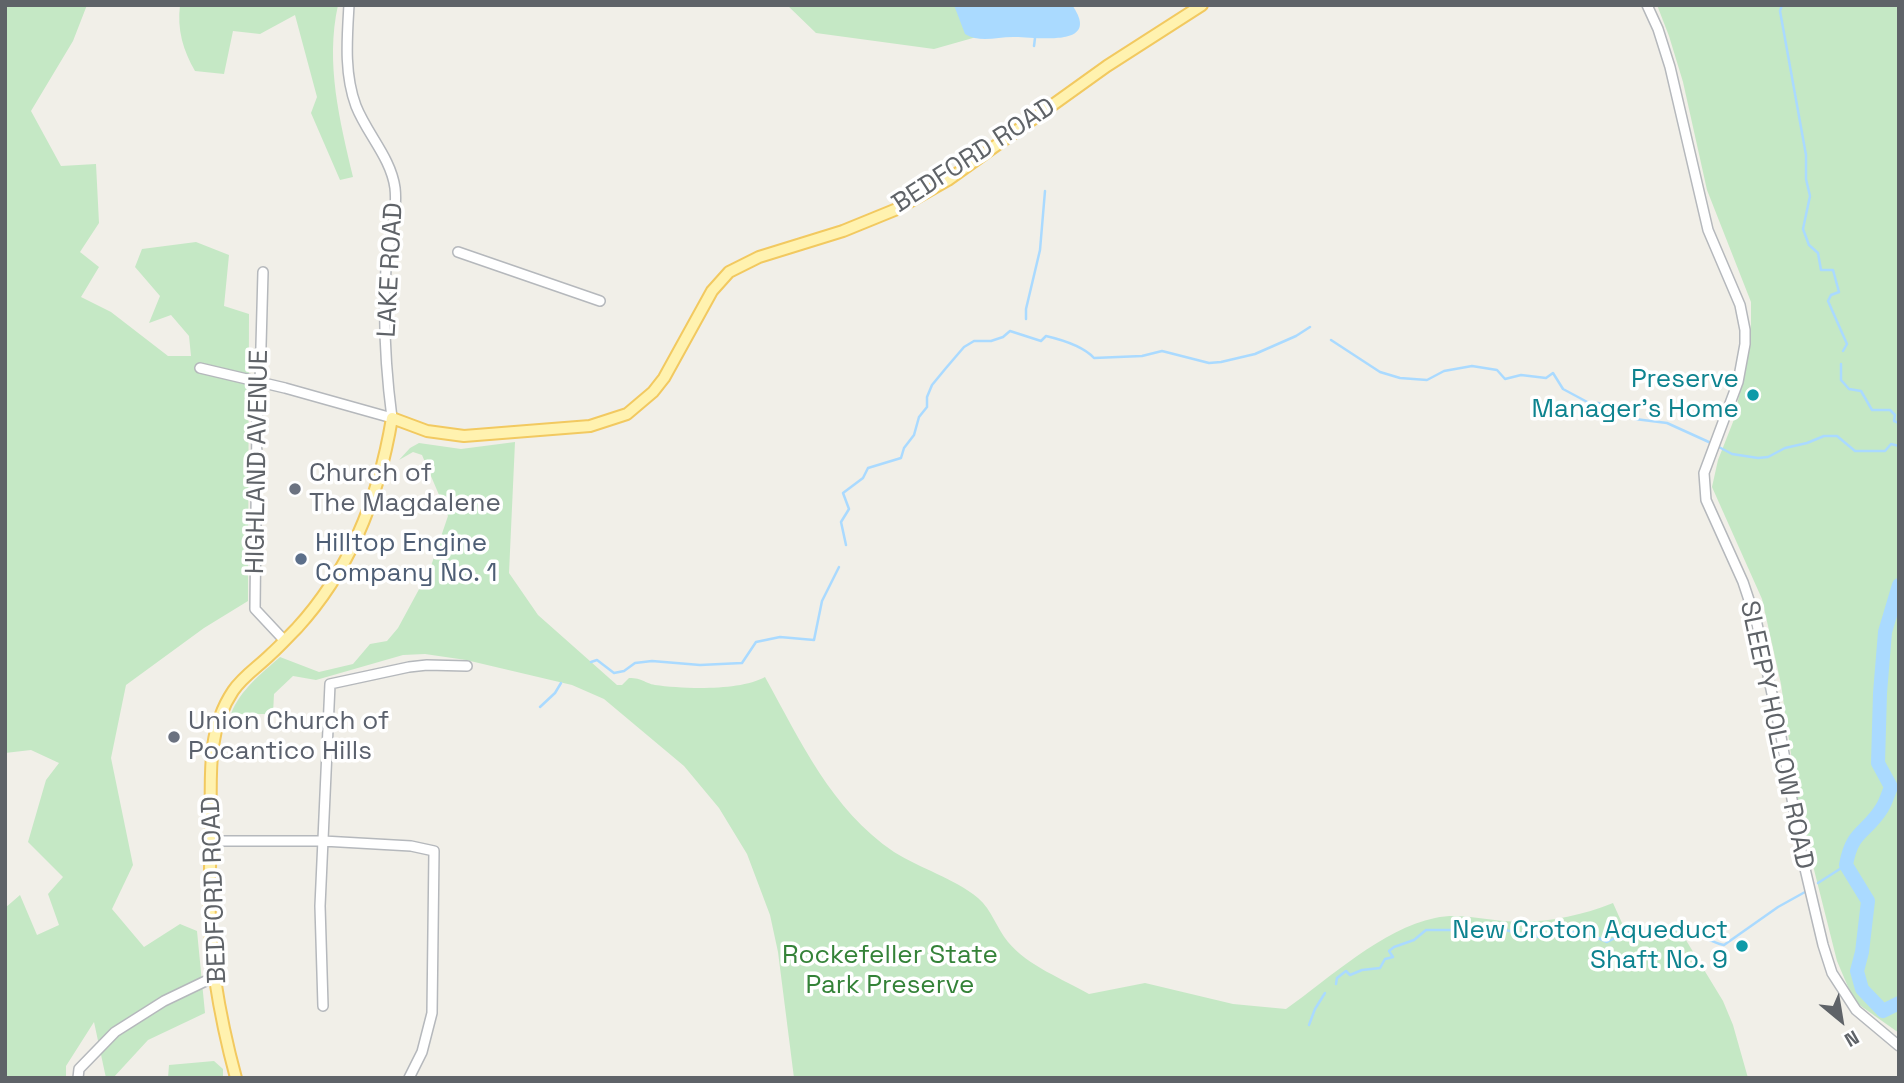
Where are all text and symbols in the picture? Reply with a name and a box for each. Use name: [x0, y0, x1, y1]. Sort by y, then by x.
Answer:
street label: BEDFORD ROAD: [887, 92, 1061, 220]
street label: LAKE ROAD: [372, 202, 410, 338]
street label: HIGHLAND AVENUE: [240, 350, 276, 574]
place label: Preserve Manager's Home: [1531, 364, 1739, 426]
marker: Preserve Manager's Home: [1745, 387, 1761, 403]
place label: Church of The Magdalene: [309, 458, 501, 520]
marker: Church of The Magdalene: [287, 481, 303, 497]
place label: Hilltop Engine Company No. 1: [315, 528, 497, 590]
marker: Hilltop Engine Company No. 1: [293, 551, 309, 567]
street label: SLEEPY HOLLOW ROAD: [1732, 598, 1820, 872]
place label: Union Church of Pocantico Hills: [188, 706, 389, 768]
marker: Union Church of Pocantico Hills: [166, 729, 182, 745]
street label: BEDFORD ROAD: [196, 796, 234, 984]
place label: New Croton Aqueduct Shaft No. 9: [1452, 915, 1728, 976]
marker: New Croton Aqueduct Shaft No. 9: [1734, 938, 1750, 954]
park label: Rockefeller State Park Preserve: [782, 940, 998, 1002]
north arrow: [1806, 985, 1876, 1055]
text: N: [1840, 1025, 1864, 1053]

